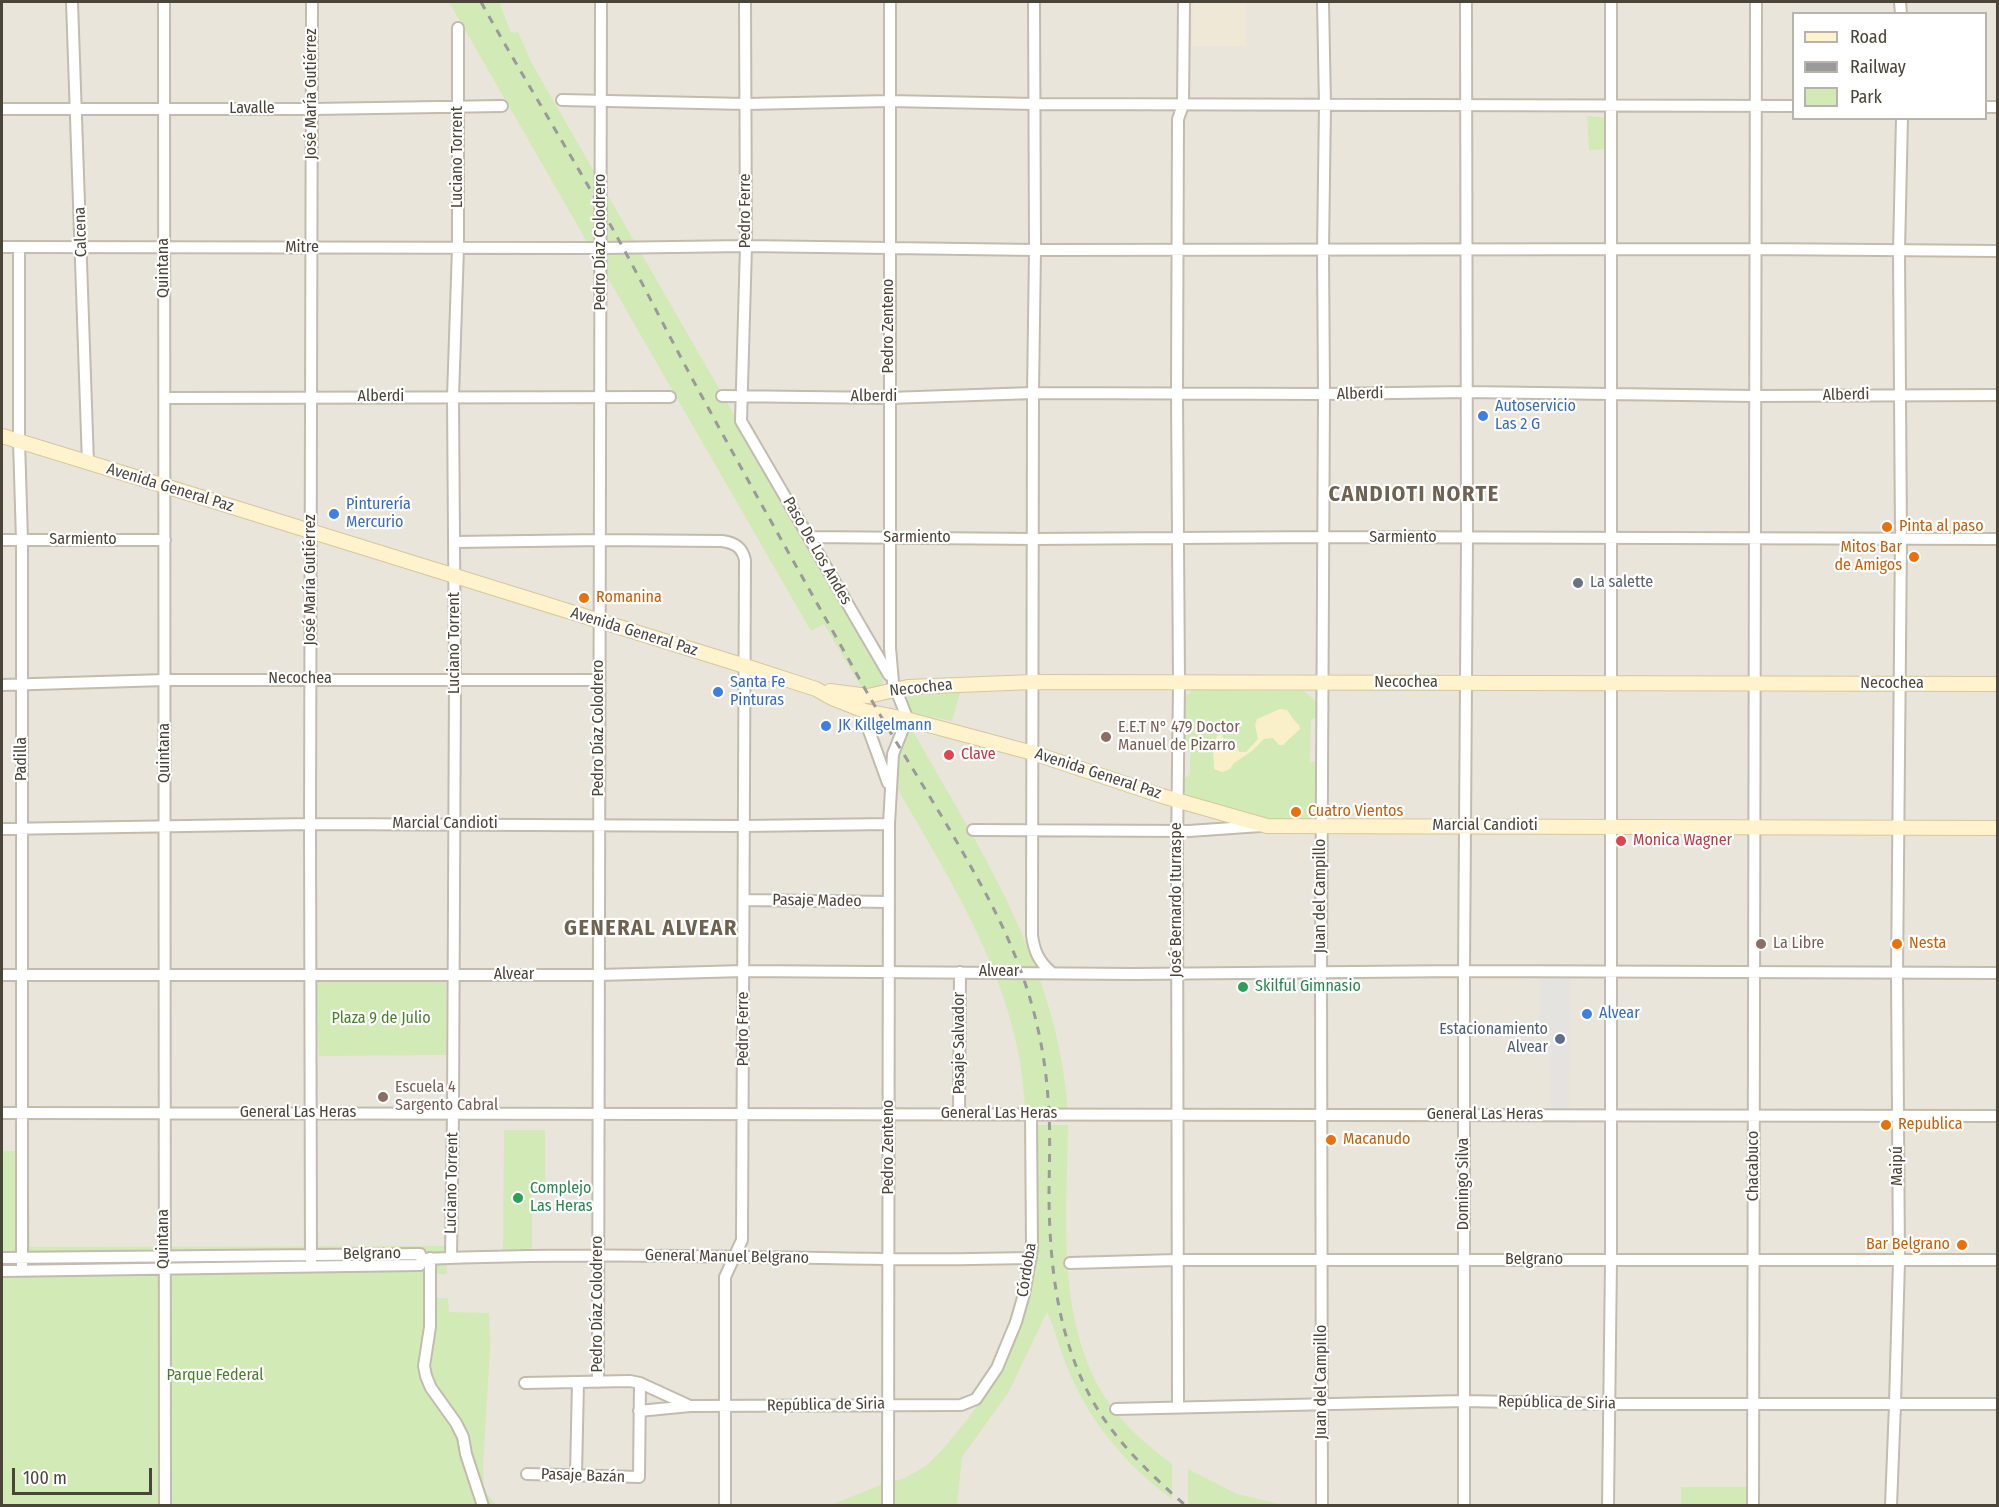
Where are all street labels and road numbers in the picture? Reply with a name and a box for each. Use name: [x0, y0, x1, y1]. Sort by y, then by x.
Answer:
street label: José María Gutiérrez: [302, 28, 322, 160]
street label: Lavalle: [229, 99, 275, 119]
street label: Luciano Torrent: [448, 106, 468, 208]
street label: Pedro Díaz Colodrero: [591, 174, 611, 310]
street label: Pedro Ferre: [736, 174, 756, 248]
street label: Calcena: [71, 206, 91, 258]
street label: Quintana: [154, 238, 174, 298]
street label: Mitre: [285, 238, 319, 258]
street label: Pedro Zenteno: [879, 279, 899, 373]
street label: Alberdi: [1336, 384, 1384, 404]
street label: Alberdi: [1822, 385, 1870, 405]
street label: Alberdi: [358, 387, 404, 407]
street label: Alberdi: [851, 387, 897, 407]
street label: Avenida General Paz: [104, 460, 236, 516]
street label: Paso De Los Andes: [778, 494, 856, 608]
street label: José María Gutiérrez: [301, 514, 321, 646]
street label: Sarmiento: [883, 528, 951, 548]
street label: Sarmiento: [1369, 528, 1437, 548]
street label: Sarmiento: [49, 530, 117, 550]
street label: Luciano Torrent: [445, 592, 465, 694]
street label: Avenida General Paz: [568, 604, 700, 660]
street label: Pedro Díaz Colodrero: [589, 660, 609, 796]
street label: Necochea: [268, 669, 332, 689]
street label: Necochea: [1374, 673, 1438, 693]
street label: Necochea: [1860, 674, 1924, 694]
street label: Necochea: [888, 675, 954, 701]
street label: Quintana: [155, 723, 175, 783]
street label: Padilla: [12, 737, 32, 781]
street label: Avenida General Paz: [1032, 744, 1164, 804]
street label: Marcial Candioti: [392, 814, 498, 834]
street label: Marcial Candioti: [1432, 816, 1538, 836]
street label: José Bernardo Iturraspe: [1167, 822, 1187, 978]
street label: Juan del Campillo: [1311, 839, 1331, 953]
street label: Pasaje Madeo: [772, 891, 862, 911]
street label: Alvear: [979, 962, 1019, 982]
street label: Alvear: [494, 965, 534, 985]
street label: Pedro Ferre: [734, 992, 754, 1066]
street label: Pasaje Salvador: [950, 992, 970, 1094]
street label: Pedro Zenteno: [879, 1100, 899, 1194]
street label: General Las Heras: [240, 1103, 356, 1123]
street label: General Las Heras: [941, 1104, 1057, 1124]
street label: General Las Heras: [1427, 1105, 1543, 1125]
street label: Chacabuco: [1744, 1131, 1764, 1201]
street label: Luciano Torrent: [442, 1132, 462, 1234]
street label: Domingo Silva: [1454, 1138, 1474, 1230]
street label: Maipú: [1888, 1146, 1908, 1186]
street label: Quintana: [154, 1209, 174, 1269]
street label: Pedro Díaz Colodrero: [588, 1236, 608, 1372]
street label: Córdoba: [1013, 1242, 1041, 1298]
street label: Belgrano: [343, 1244, 401, 1264]
street label: General Manuel Belgrano: [645, 1246, 809, 1268]
street label: Belgrano: [1505, 1250, 1563, 1270]
street label: Juan del Campillo: [1312, 1325, 1332, 1439]
street label: República de Siria: [1498, 1392, 1616, 1414]
street label: República de Siria: [767, 1394, 885, 1416]
street label: Pasaje Bazán: [541, 1465, 625, 1487]

